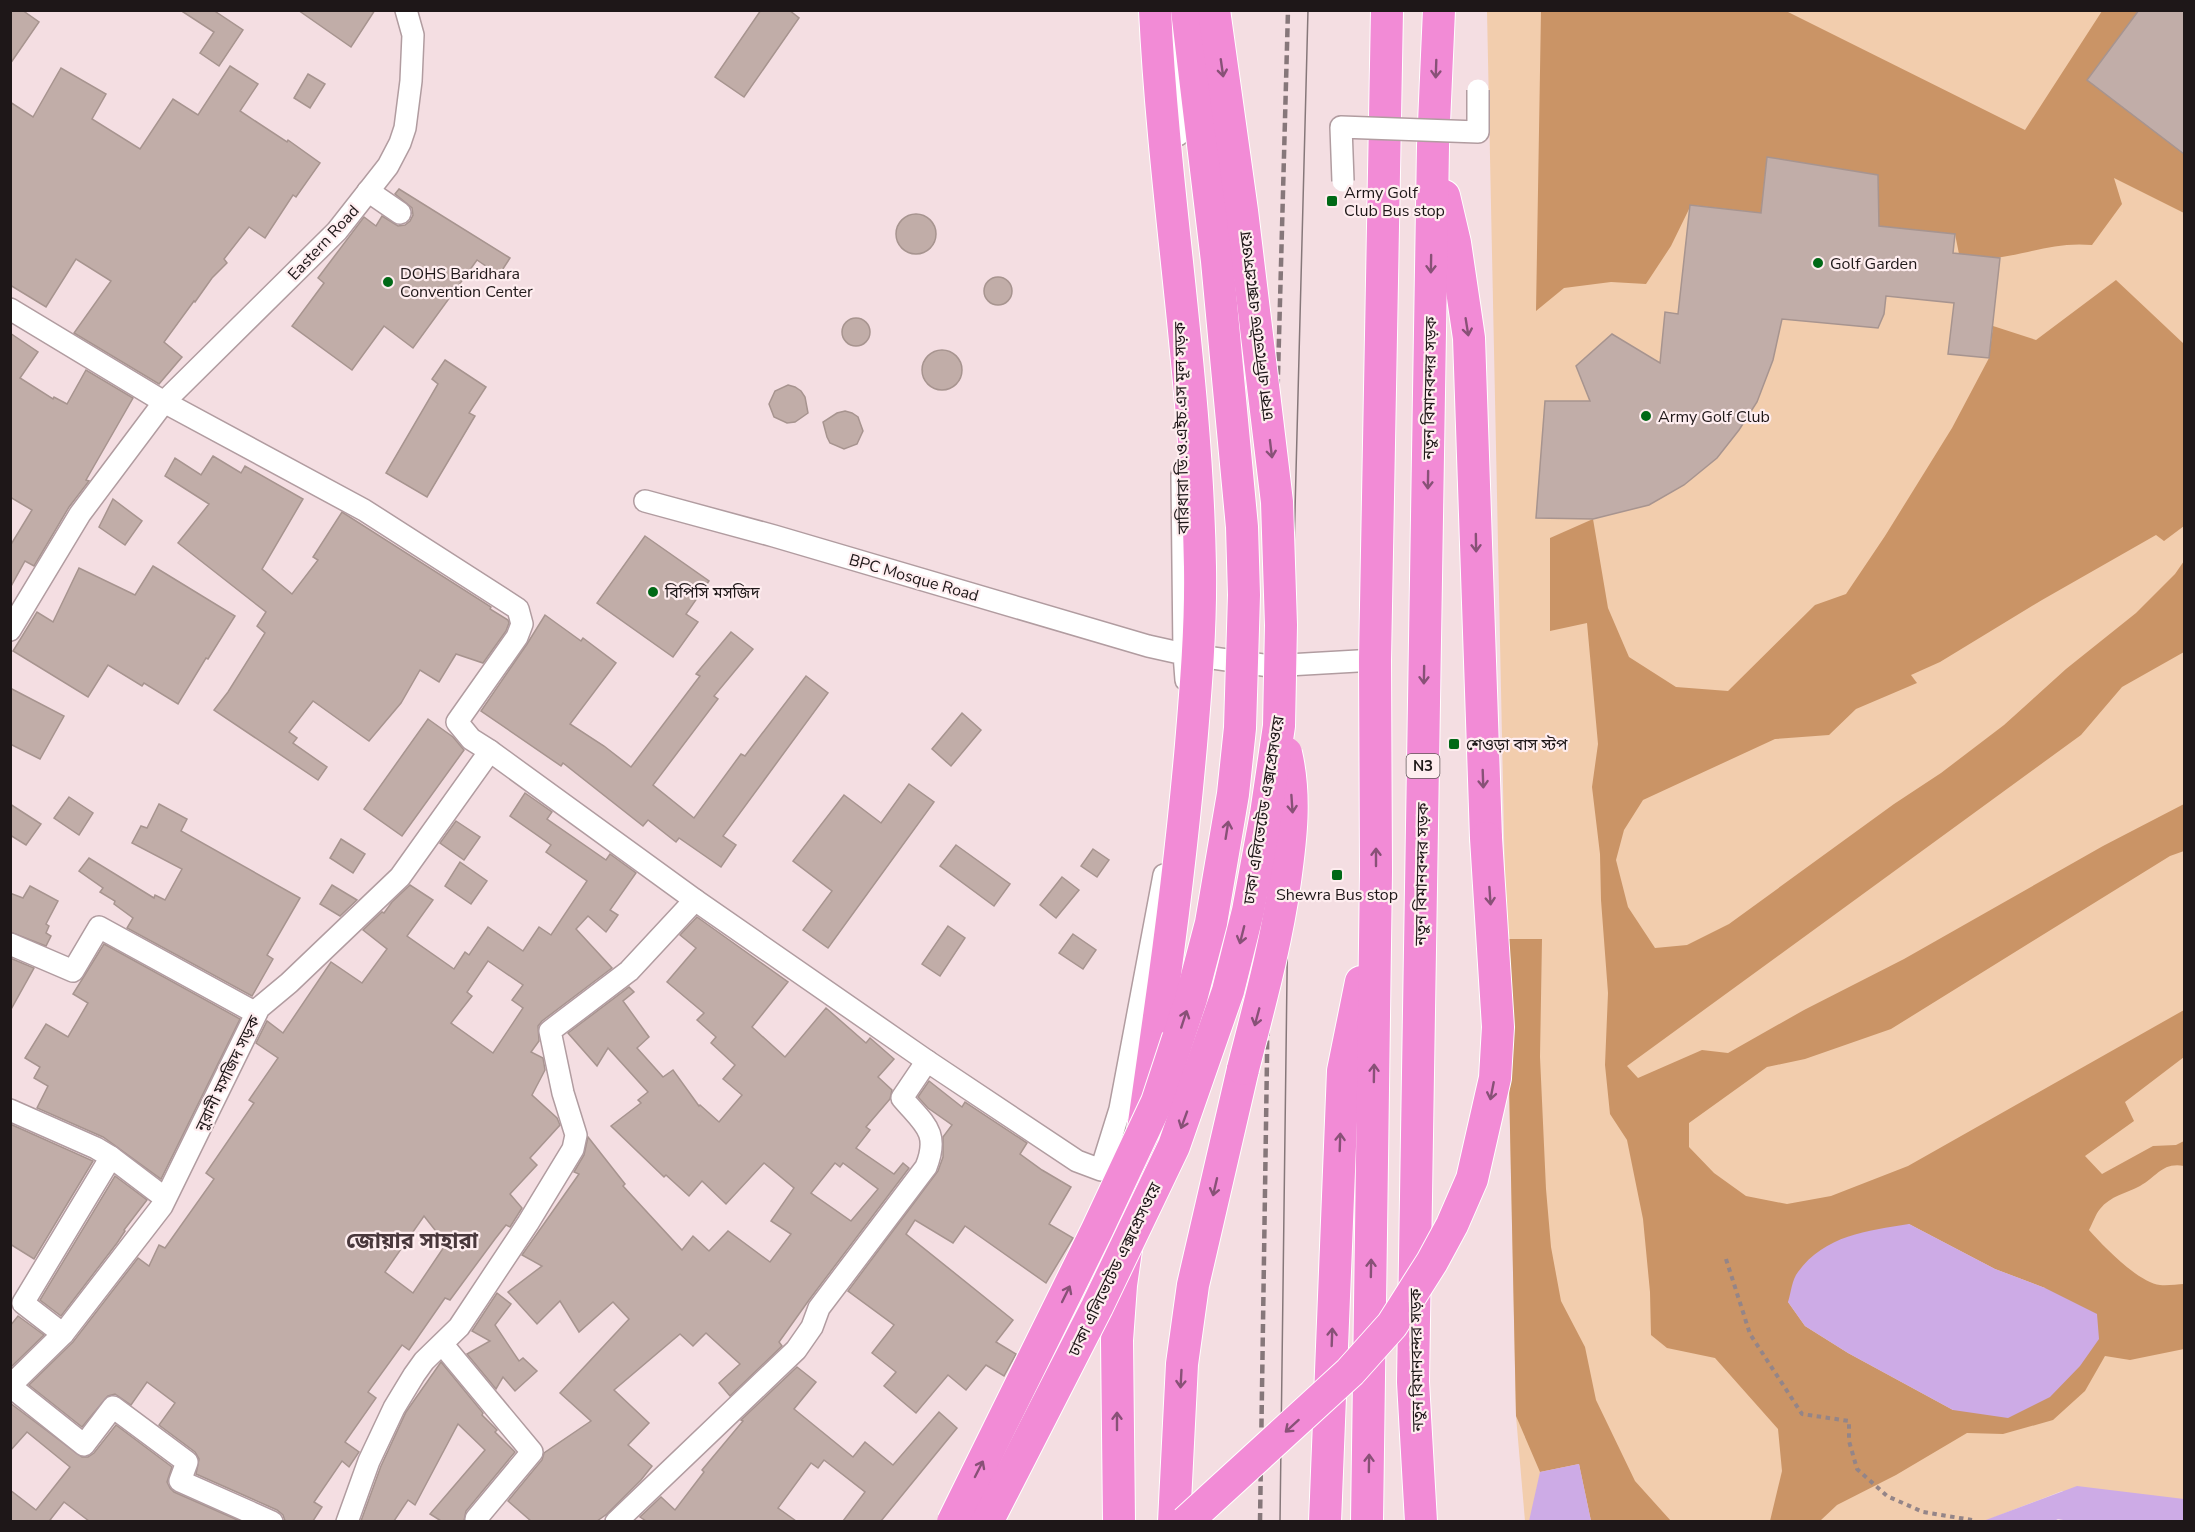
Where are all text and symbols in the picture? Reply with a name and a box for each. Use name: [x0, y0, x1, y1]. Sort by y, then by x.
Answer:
one-way arrow: [1217, 58, 1228, 78]
one-way arrow: [1431, 58, 1442, 78]
place label: Army Golf Club Bus stop: [1344, 182, 1445, 222]
marker: Army Golf Club Bus stop: [1325, 194, 1339, 208]
street label: Eastern Road: [283, 200, 364, 285]
street label: ঢাকা এলিভেটেড এক্সপ্রেসওয়ে: [1234, 229, 1280, 423]
one-way arrow: [1425, 253, 1437, 273]
place label: Golf Garden: [1830, 253, 1917, 275]
marker: Golf Garden: [1811, 256, 1825, 270]
place label: DOHS Baridhara Convention Center: [400, 263, 533, 303]
marker: DOHS Baridhara Convention Center: [381, 275, 395, 289]
street label: নতুন বিমানবন্দর সড়ক: [1418, 315, 1442, 461]
one-way arrow: [1462, 316, 1473, 336]
street label: বারিধারা ডি.ও.এইচ.এস মূল সড়ক: [1169, 321, 1195, 535]
place label: Army Golf Club: [1658, 406, 1770, 428]
marker: Army Golf Club: [1639, 409, 1653, 423]
one-way arrow: [1266, 439, 1277, 459]
one-way arrow: [1422, 469, 1433, 489]
one-way arrow: [1470, 532, 1482, 552]
street label: BPC Mosque Road: [846, 549, 981, 607]
place label: বিপিসি মসজিদ: [664, 582, 761, 604]
marker: বিপিসি মসজিদ: [646, 585, 660, 599]
one-way arrow: [1419, 664, 1430, 684]
street label: ঢাকা এলিভেটেড এক্সপ্রেসওয়ে: [1238, 713, 1290, 907]
place label: শেওড়া বাস স্টপ: [1466, 734, 1568, 756]
marker: শেওড়া বাস স্টপ: [1447, 737, 1461, 751]
road number: N3: [1406, 754, 1440, 778]
one-way arrow: [1477, 769, 1489, 789]
one-way arrow: [1287, 794, 1298, 814]
street label: নতুন বিমানবন্দর সড়ক: [1410, 801, 1434, 947]
one-way arrow: [1222, 820, 1233, 840]
one-way arrow: [1370, 848, 1382, 868]
marker: Shewra Bus stop: [1330, 868, 1344, 882]
place label: Shewra Bus stop: [1276, 884, 1398, 906]
one-way arrow: [1485, 886, 1496, 906]
one-way arrow: [1235, 925, 1247, 944]
one-way arrow: [1250, 1007, 1262, 1026]
street label: নুরানী মসজিদ সড়ক: [190, 1011, 266, 1136]
one-way arrow: [1180, 1011, 1191, 1029]
one-way arrow: [1368, 1064, 1380, 1084]
one-way arrow: [1486, 1080, 1497, 1100]
one-way arrow: [1177, 1111, 1188, 1129]
one-way arrow: [1335, 1133, 1346, 1153]
one-way arrow: [1208, 1177, 1220, 1196]
street label: ঢাকা এলিভেটেড এক্সপ্রেসওয়ে: [1063, 1178, 1167, 1361]
district label: জোয়ার সাহারা: [346, 1226, 479, 1256]
one-way arrow: [1366, 1259, 1377, 1279]
one-way arrow: [1060, 1286, 1072, 1304]
street label: নতুন বিমানবন্দর সড়ক: [1405, 1287, 1429, 1433]
one-way arrow: [1326, 1328, 1338, 1348]
one-way arrow: [1176, 1368, 1187, 1388]
one-way arrow: [1111, 1412, 1123, 1432]
one-way arrow: [1285, 1419, 1300, 1433]
one-way arrow: [1363, 1454, 1374, 1474]
one-way arrow: [974, 1461, 986, 1479]

